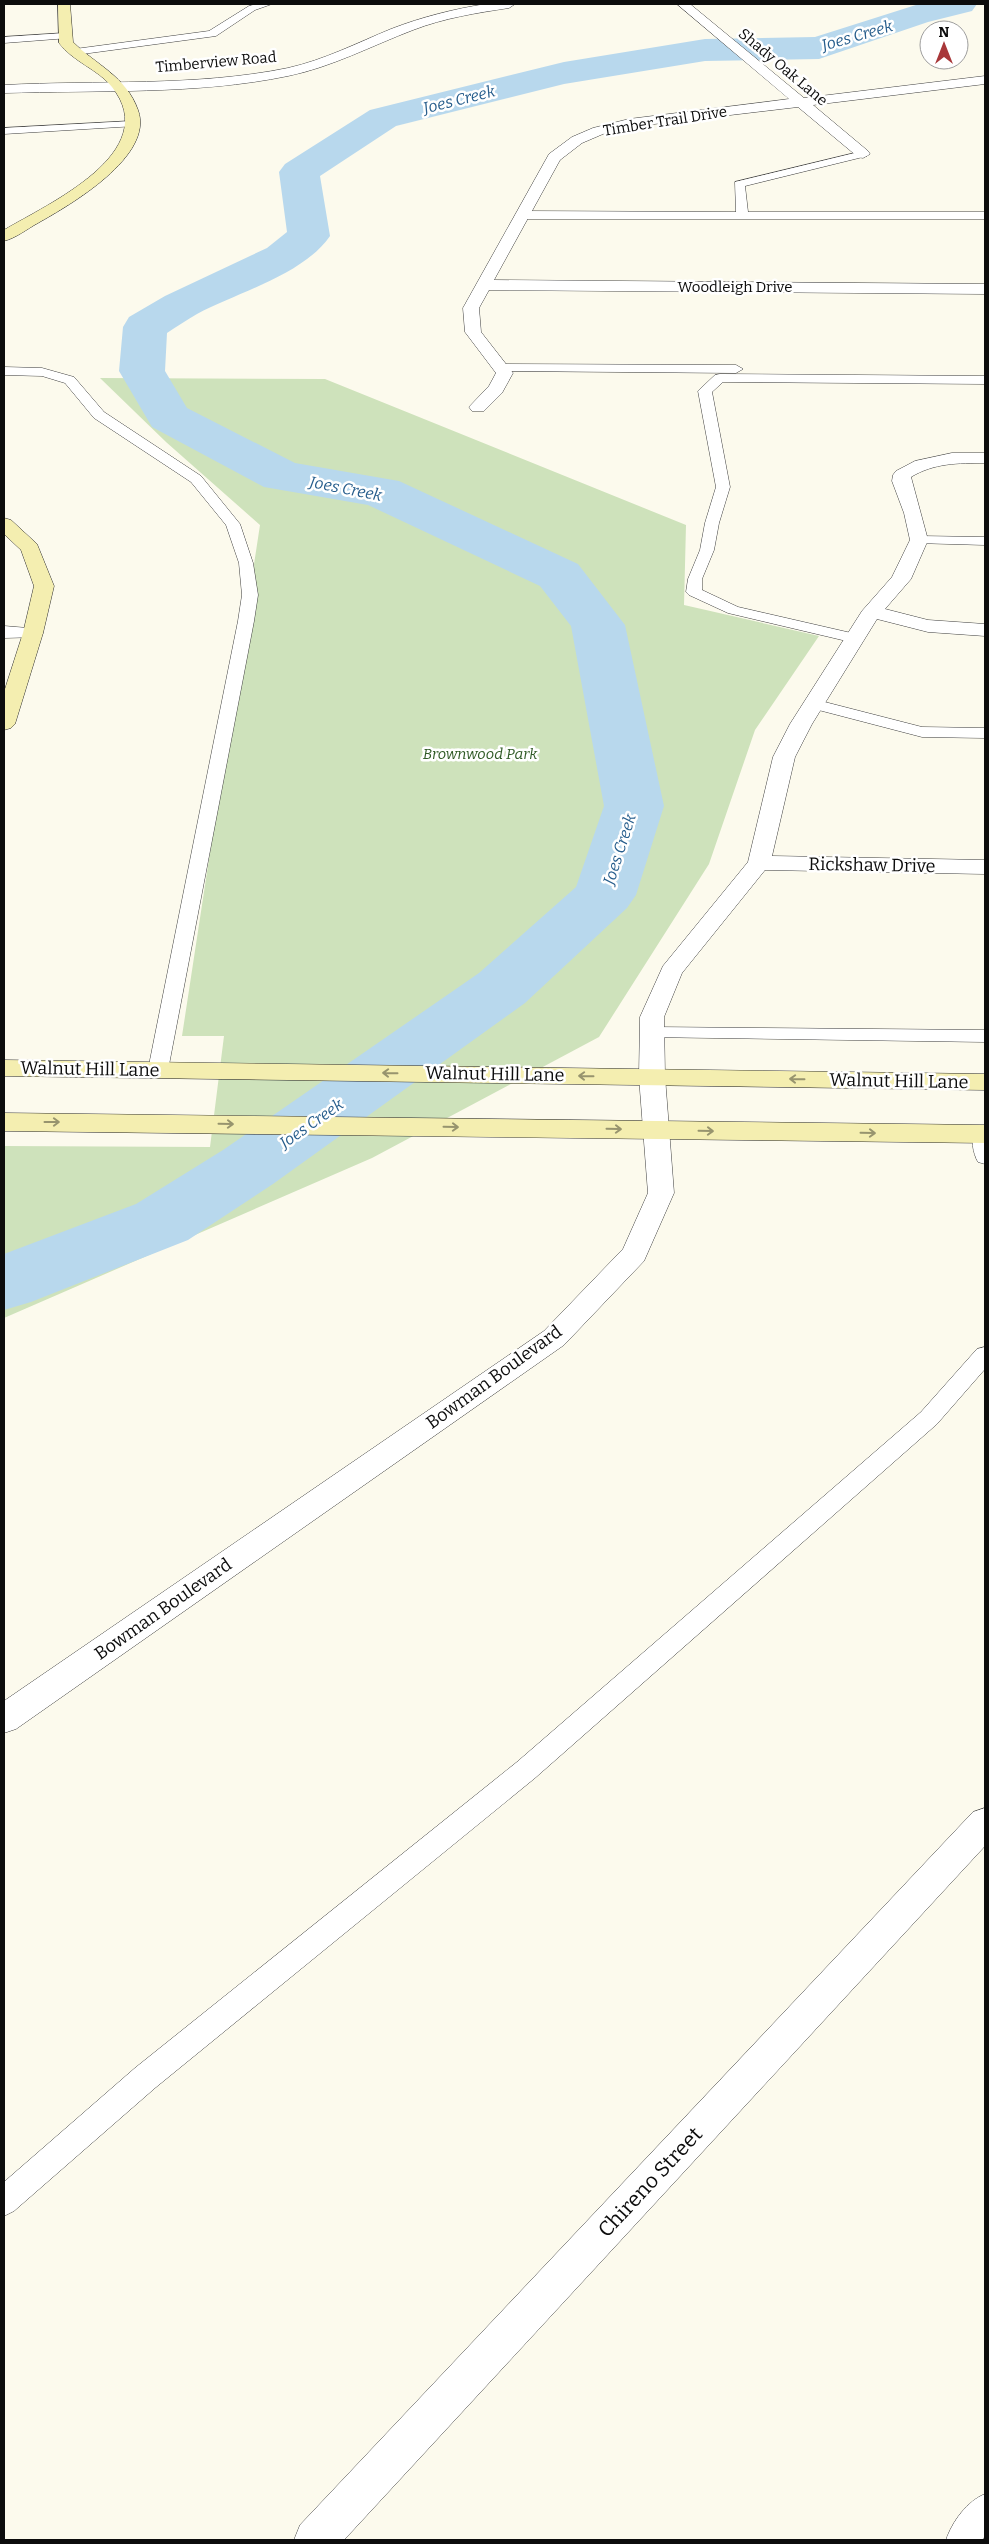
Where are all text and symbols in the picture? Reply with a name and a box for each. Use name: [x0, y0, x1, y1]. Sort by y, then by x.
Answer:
water label: Joes Creek: [817, 16, 895, 55]
north arrow: [919, 20, 969, 70]
text: N: [939, 24, 950, 41]
street label: Shady Oak Lane: [735, 25, 831, 109]
street label: Timberview Road: [155, 48, 277, 76]
water label: Joes Creek: [419, 81, 497, 118]
street label: Timber Trail Drive: [602, 102, 728, 140]
street label: Woodleigh Drive: [678, 278, 792, 296]
water label: Joes Creek: [306, 472, 384, 505]
park label: Brownwood Park: [423, 745, 538, 763]
water label: Joes Creek: [598, 811, 640, 889]
street label: Rickshaw Drive: [808, 853, 936, 877]
street label: Walnut Hill Lane: [20, 1057, 160, 1081]
street label: Walnut Hill Lane: [425, 1062, 565, 1086]
one-way arrow: [383, 1068, 399, 1078]
street label: Walnut Hill Lane: [829, 1069, 969, 1093]
one-way arrow: [578, 1071, 594, 1081]
one-way arrow: [789, 1074, 805, 1084]
water label: Joes Creek: [274, 1094, 347, 1153]
one-way arrow: [44, 1117, 60, 1127]
one-way arrow: [218, 1119, 234, 1128]
one-way arrow: [443, 1122, 459, 1132]
one-way arrow: [606, 1124, 622, 1134]
one-way arrow: [697, 1126, 713, 1136]
one-way arrow: [860, 1128, 876, 1138]
street label: Bowman Boulevard: [422, 1320, 566, 1434]
street label: Bowman Boulevard: [90, 1553, 236, 1665]
street label: Chireno Street: [592, 2121, 708, 2243]

